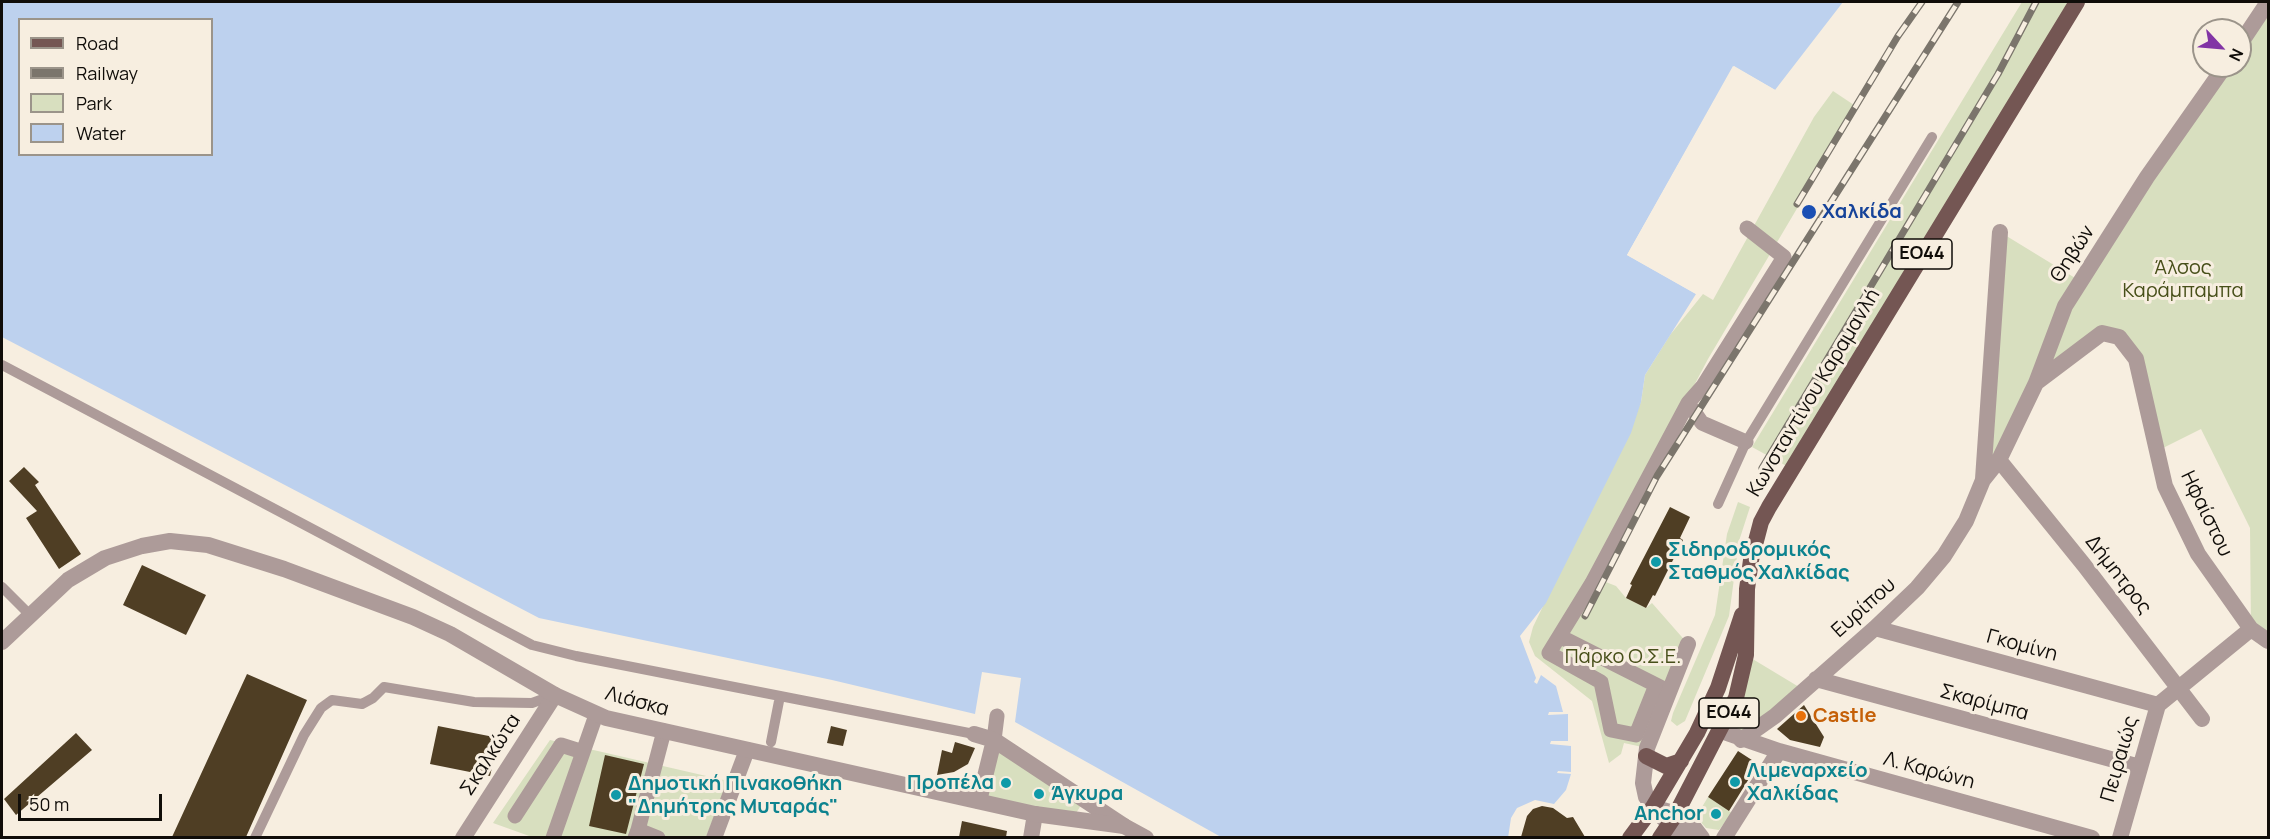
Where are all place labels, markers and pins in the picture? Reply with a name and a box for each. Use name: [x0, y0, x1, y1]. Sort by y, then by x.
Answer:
place label: Χαλκίδα: [1822, 200, 1902, 224]
marker: Χαλκίδα: [1800, 203, 1818, 221]
place label: Σιδηροδρομικός Σταθμός Χαλκίδας: [1668, 538, 1850, 585]
marker: Σιδηροδρομικός Σταθμός Χαλκίδας: [1649, 555, 1663, 569]
place label: Castle: [1813, 704, 1876, 728]
marker: Castle: [1794, 709, 1808, 723]
place label: Λιμεναρχείο Χαλκίδας: [1747, 759, 1868, 806]
place label: Προπέλα: [907, 771, 994, 795]
place label: Δημοτική Πινακοθήκη "Δημήτρης Μυταράς": [628, 772, 842, 819]
marker: Λιμεναρχείο Χαλκίδας: [1728, 775, 1742, 789]
marker: Προπέλα: [999, 776, 1013, 790]
place label: Άγκυρα: [1051, 782, 1123, 806]
marker: Άγκυρα: [1032, 787, 1046, 801]
marker: Δημοτική Πινακοθήκη "Δημήτρης Μυταράς": [609, 788, 623, 802]
place label: Anchor: [1634, 802, 1704, 826]
marker: Anchor: [1709, 807, 1723, 821]

